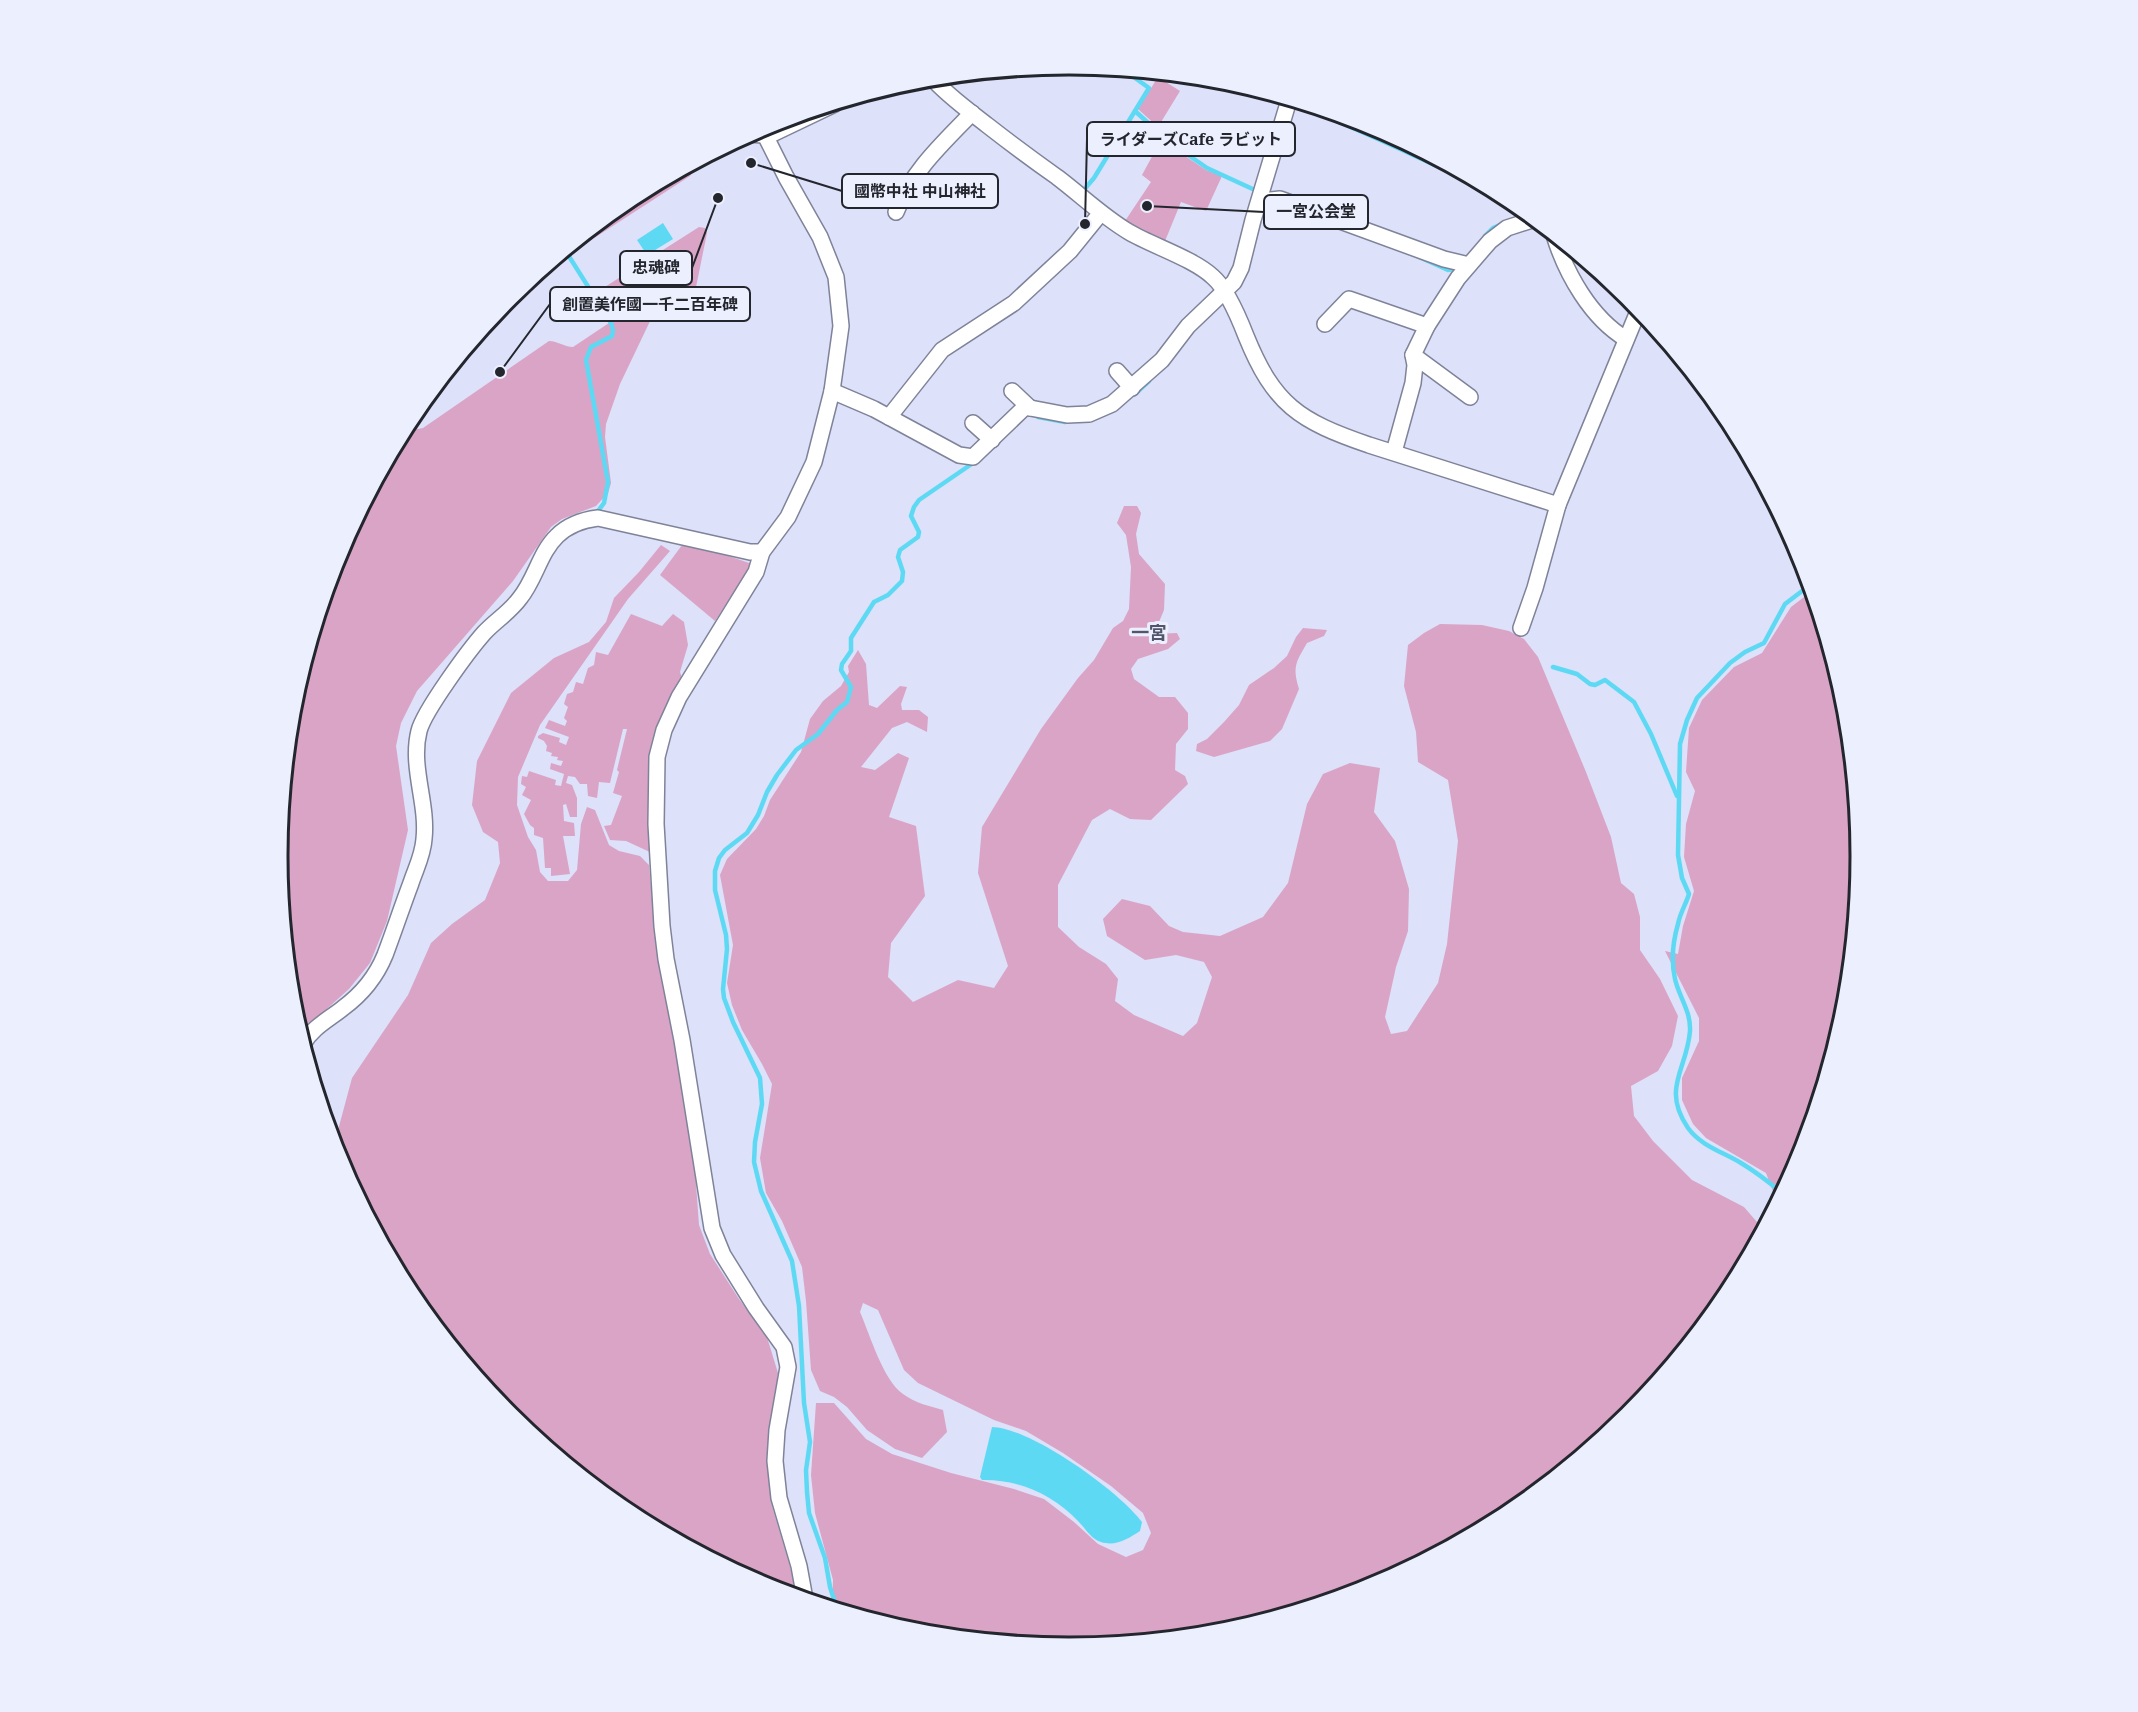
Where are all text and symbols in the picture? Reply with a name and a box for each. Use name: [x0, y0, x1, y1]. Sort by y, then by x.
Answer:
callout: ライダーズCafe ラビット: [1087, 122, 1295, 156]
text: ライダーズCafe ラビット: [1100, 128, 1282, 150]
callout: 國幣中社 中山神社: [842, 174, 998, 208]
text: 國幣中社 中山神社: [854, 180, 986, 202]
callout: 一宮公会堂: [1264, 195, 1368, 229]
text: 一宮公会堂: [1276, 200, 1356, 222]
callout: 忠魂碑: [620, 251, 692, 285]
text: 忠魂碑: [632, 256, 680, 278]
callout: 創置美作國一千二百年碑: [550, 287, 750, 321]
text: 創置美作國一千二百年碑: [562, 293, 738, 315]
district label: 一宮: [1131, 620, 1167, 644]

